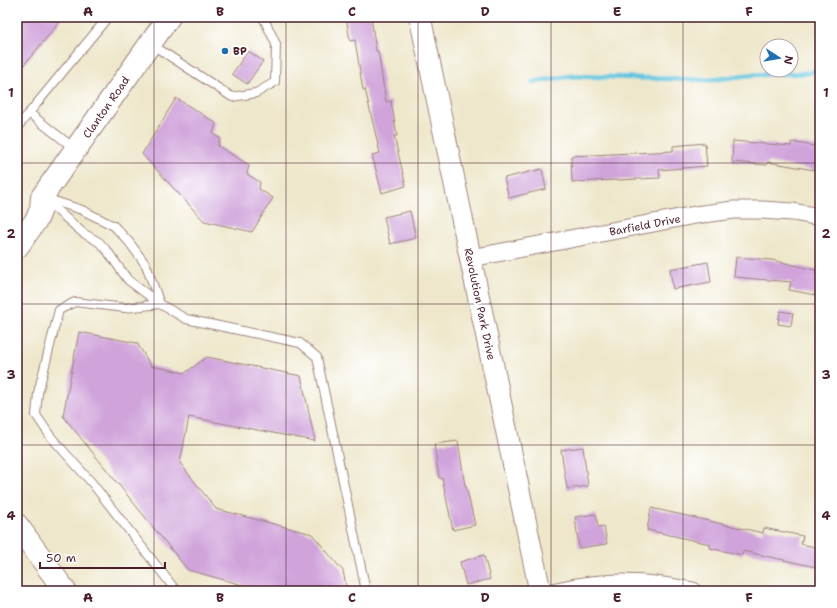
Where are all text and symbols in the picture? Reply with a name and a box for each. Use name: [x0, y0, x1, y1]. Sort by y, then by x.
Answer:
text: A: [83, 3, 93, 20]
text: B: [216, 3, 224, 20]
text: C: [348, 3, 356, 20]
text: D: [480, 3, 490, 20]
text: E: [613, 3, 622, 20]
text: F: [745, 3, 753, 20]
north arrow: [759, 38, 799, 78]
place label: BP: [233, 44, 247, 59]
marker: BP: [220, 46, 230, 56]
text: N: [780, 54, 797, 66]
street label: Clanton Road: [79, 73, 133, 141]
text: 1: [8, 84, 14, 101]
text: 1: [823, 84, 829, 101]
street label: Barfield Drive: [608, 211, 682, 240]
text: 2: [6, 225, 16, 242]
text: 2: [821, 225, 831, 242]
street label: Revolution Park Drive: [460, 247, 499, 361]
text: 3: [6, 366, 16, 383]
text: 3: [821, 366, 831, 383]
text: 4: [6, 507, 16, 524]
text: 4: [821, 507, 831, 524]
scale bar: [40, 544, 165, 570]
text: 50 m: [46, 550, 76, 566]
text: A: [83, 589, 93, 606]
text: B: [216, 589, 224, 606]
text: C: [348, 589, 356, 606]
text: D: [480, 589, 490, 606]
text: E: [613, 589, 622, 606]
text: F: [745, 589, 753, 606]

